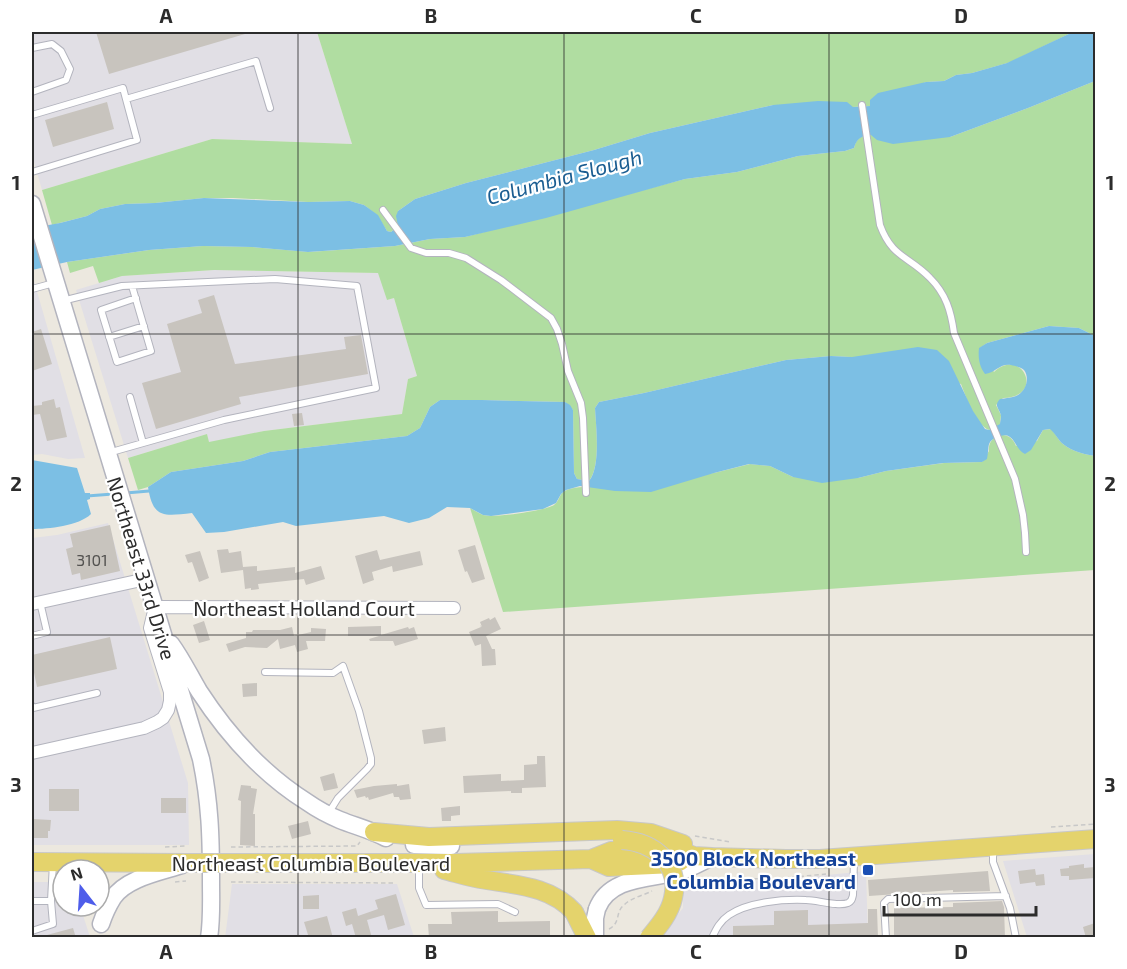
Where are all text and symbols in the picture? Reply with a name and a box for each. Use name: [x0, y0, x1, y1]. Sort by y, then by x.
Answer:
text: A: [159, 3, 173, 27]
text: B: [425, 3, 437, 27]
text: C: [690, 3, 702, 27]
text: D: [954, 3, 968, 27]
water label: Columbia Slough: [484, 143, 644, 209]
text: 1: [12, 170, 20, 194]
text: 1: [1106, 170, 1114, 194]
text: 2: [10, 471, 22, 495]
text: 2: [1104, 471, 1116, 495]
street label: Northeast 33rd Drive: [103, 474, 181, 662]
house number: 3101: [76, 550, 108, 569]
street label: Northeast Holland Court: [193, 596, 415, 620]
text: 3: [10, 772, 22, 796]
text: 3: [1104, 772, 1116, 796]
place label: 3500 Block Northeast Columbia Boulevard: [651, 846, 856, 893]
street label: Northeast Columbia Boulevard: [172, 851, 450, 875]
north arrow: [51, 858, 111, 918]
text: N: [68, 862, 85, 884]
marker: 3500 Block Northeast Columbia Boulevard: [861, 863, 875, 877]
scale bar: [884, 879, 1036, 917]
text: 100 m: [893, 888, 942, 910]
text: A: [159, 939, 173, 963]
text: B: [425, 939, 437, 963]
text: C: [690, 939, 702, 963]
text: D: [954, 939, 968, 963]

